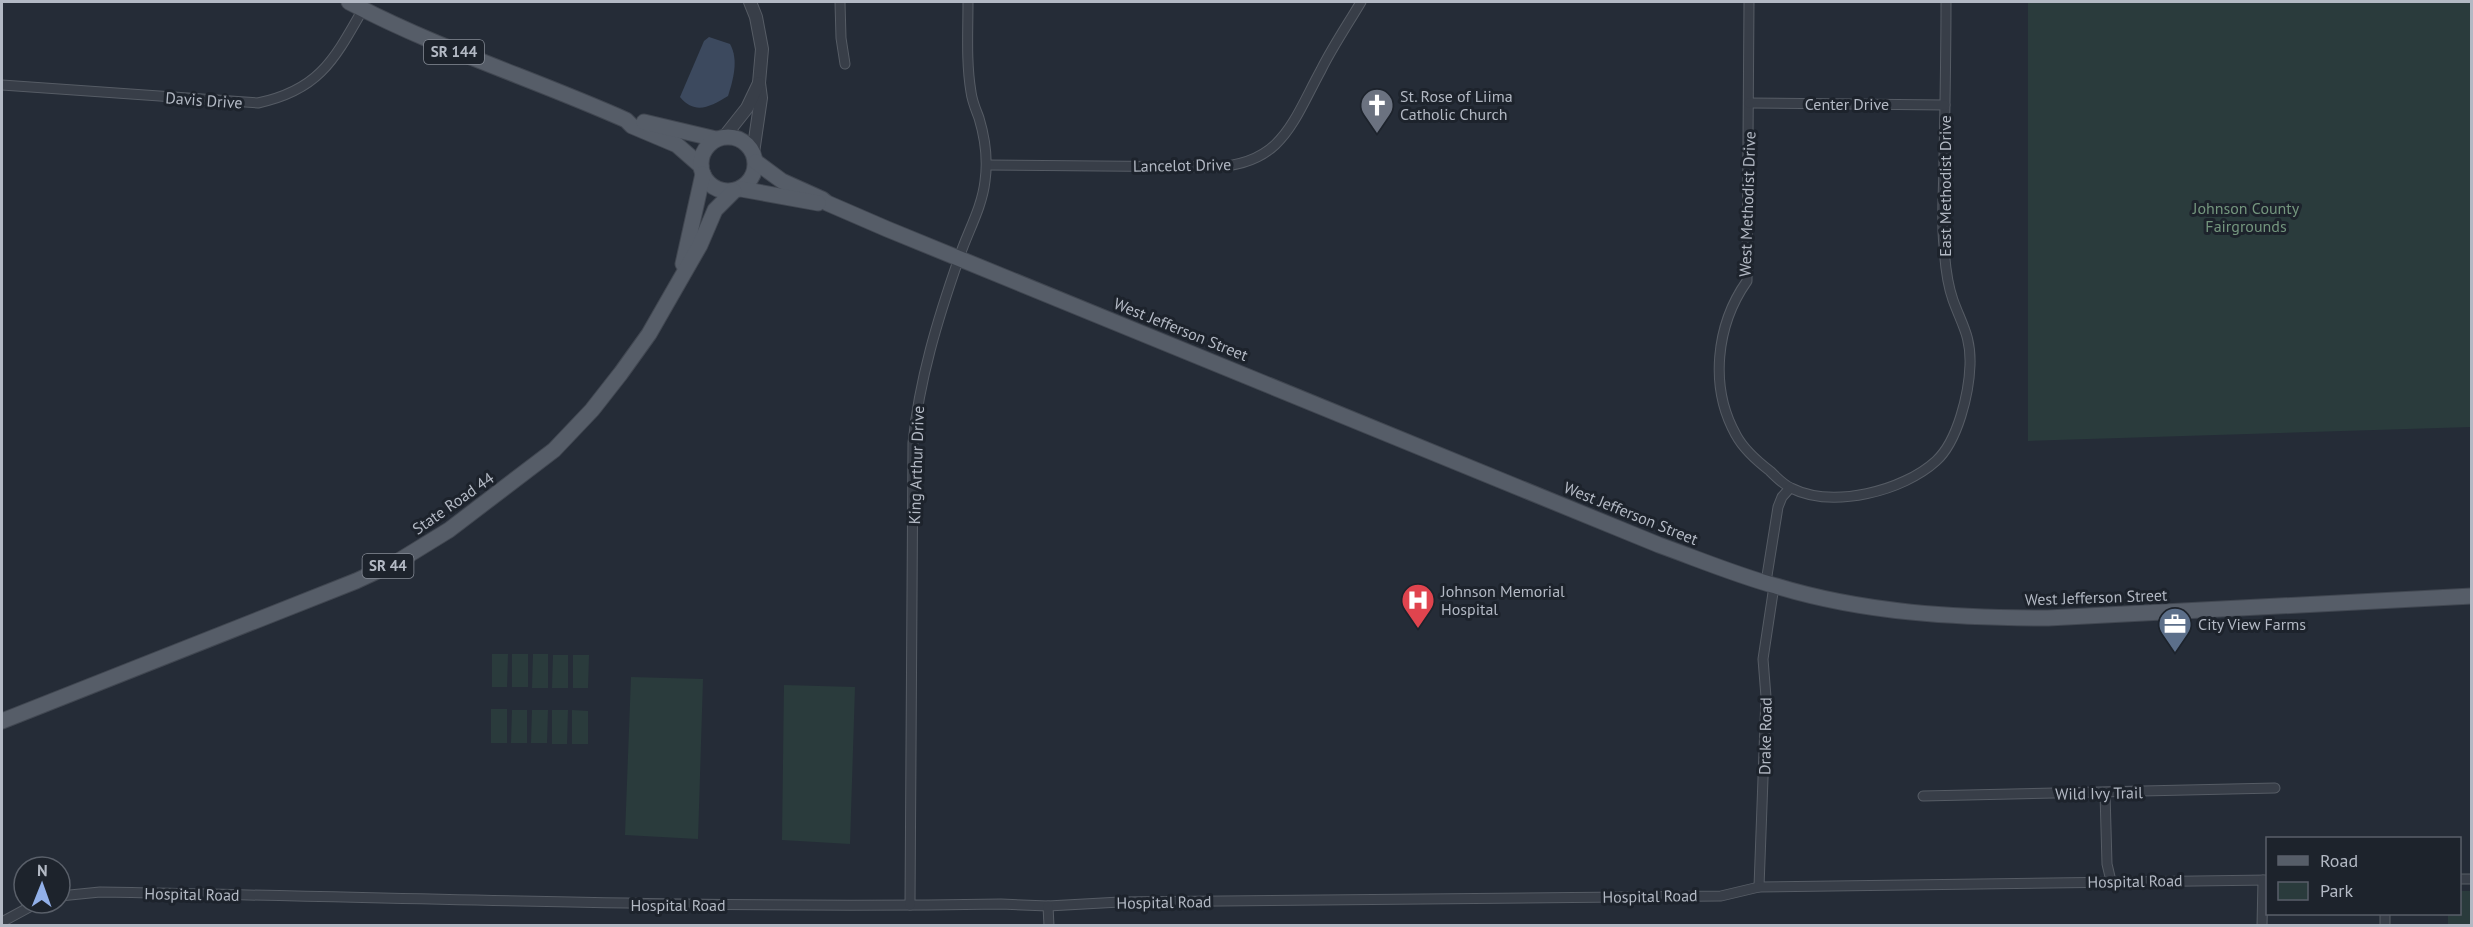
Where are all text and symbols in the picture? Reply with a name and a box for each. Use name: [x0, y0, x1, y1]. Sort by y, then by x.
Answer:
road number: SR 144: [424, 40, 484, 64]
place label: St. Rose of Liima Catholic Church: [1400, 86, 1513, 124]
street label: Davis Drive: [165, 87, 243, 113]
church icon: St. Rose of Liima Catholic Church: [1359, 87, 1395, 134]
street label: Center Drive: [1805, 94, 1889, 114]
street label: East Methodist Drive: [1935, 115, 1955, 257]
street label: West Methodist Drive: [1734, 131, 1760, 277]
street label: Lancelot Drive: [1133, 154, 1231, 176]
park label: Johnson County Fairgrounds: [2192, 198, 2300, 236]
street label: West Jefferson Street: [1111, 293, 1251, 365]
street label: King Arthur Drive: [904, 405, 928, 525]
street label: State Road 44: [408, 467, 498, 538]
street label: West Jefferson Street: [1561, 477, 1701, 549]
road number: SR 44: [362, 554, 414, 578]
place label: Johnson Memorial Hospital: [1440, 581, 1565, 619]
hospital icon: Johnson Memorial Hospital: [1400, 582, 1436, 629]
street label: West Jefferson Street: [2024, 584, 2168, 609]
office icon: City View Farms: [2157, 606, 2193, 653]
place label: City View Farms: [2198, 614, 2306, 634]
street label: Drake Road: [1754, 697, 1776, 775]
street label: Wild Ivy Trail: [2055, 782, 2143, 804]
legend: [2266, 837, 2461, 915]
text: Road: [2320, 849, 2358, 872]
north arrow: [12, 855, 72, 915]
text: N: [37, 860, 48, 880]
street label: Hospital Road: [2087, 870, 2183, 892]
text: Park: [2320, 879, 2353, 902]
street label: Hospital Road: [144, 883, 240, 905]
street label: Hospital Road: [1602, 885, 1698, 907]
street label: Hospital Road: [1116, 891, 1212, 913]
street label: Hospital Road: [630, 895, 726, 915]

